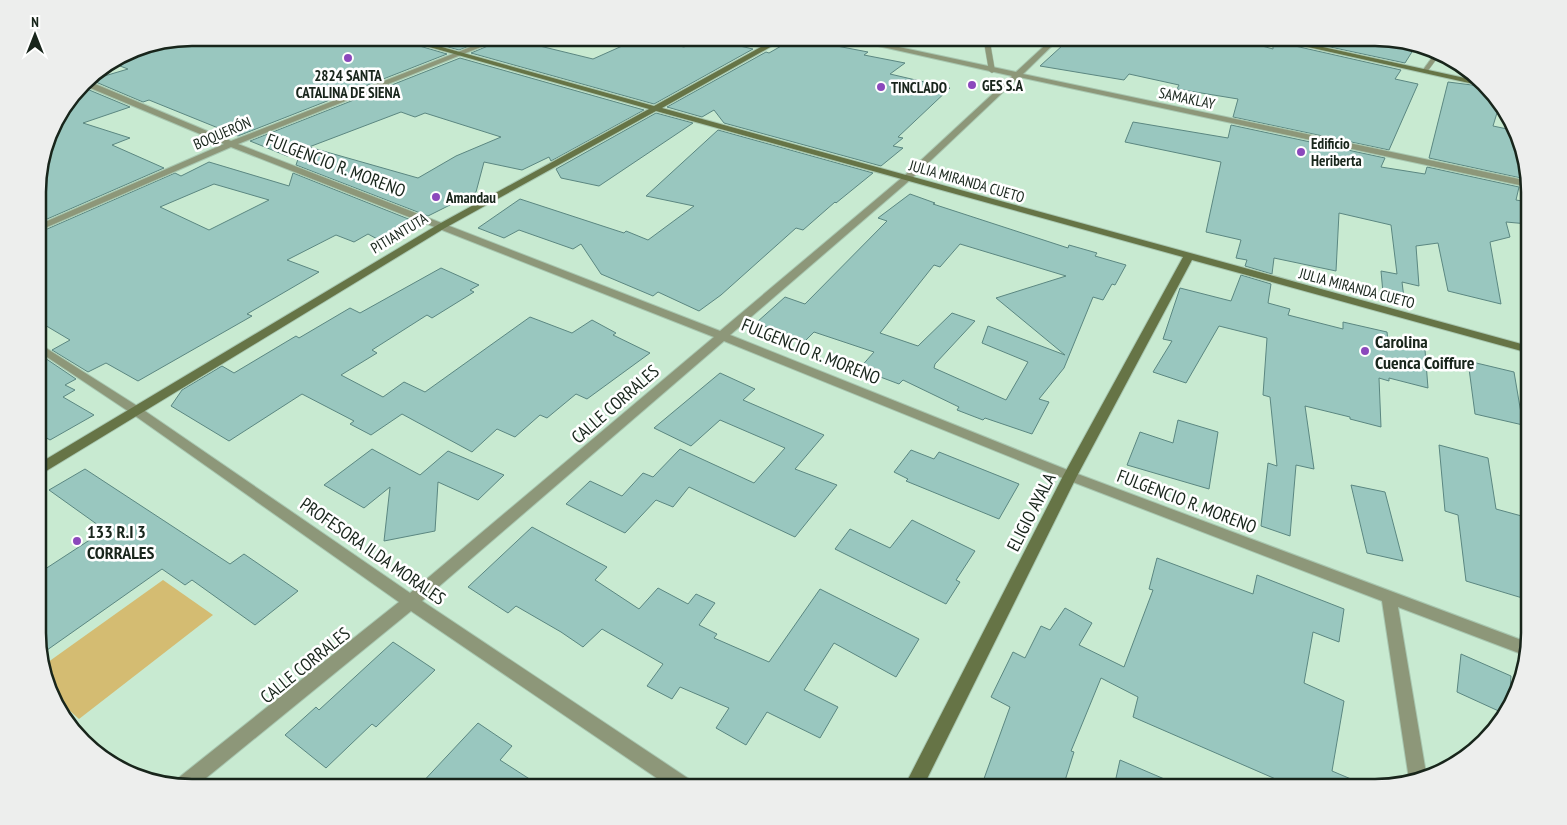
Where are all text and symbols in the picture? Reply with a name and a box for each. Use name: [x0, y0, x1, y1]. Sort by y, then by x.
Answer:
north arrow: [10, 10, 60, 60]
text: N: [31, 13, 39, 31]
marker: 2824 SANTA CATALINA DE SIENA: [342, 52, 354, 64]
place label: 2824 SANTA CATALINA DE SIENA: [296, 66, 401, 102]
place label: GES S.A: [982, 76, 1023, 95]
place label: TINCLADO: [891, 78, 947, 97]
marker: GES S.A: [966, 79, 978, 91]
marker: TINCLADO: [875, 81, 887, 93]
street label: SAMAKLAY: [1157, 83, 1217, 113]
street label: BOQUERÓN: [190, 112, 254, 154]
street label: FULGENCIO R. MORENO: [263, 128, 409, 202]
place label: Edificio Heriberta: [1311, 134, 1362, 170]
marker: Edificio Heriberta: [1295, 146, 1307, 158]
street label: JULIA MIRANDA CUETO: [906, 155, 1027, 207]
place label: Amandau: [445, 188, 496, 207]
marker: Amandau: [430, 191, 442, 203]
street label: PITIANTUTA: [367, 208, 432, 257]
street label: JULIA MIRANDA CUETO: [1296, 263, 1417, 313]
street label: FULGENCIO R. MORENO: [738, 313, 884, 389]
place label: Carolina Cuenca Coiffure: [1375, 330, 1475, 374]
marker: Carolina Cuenca Coiffure: [1359, 345, 1371, 357]
street label: CALLE CORRALES: [566, 359, 664, 448]
street label: FULGENCIO R. MORENO: [1114, 464, 1260, 538]
street label: ELIGIO AYALA: [1001, 469, 1061, 555]
street label: PROFESORA ILDA MORALES: [296, 492, 450, 610]
place label: 133 R.I 3 CORRALES: [87, 520, 155, 564]
marker: 133 R.I 3 CORRALES: [71, 535, 83, 547]
street label: CALLE CORRALES: [255, 622, 355, 708]

